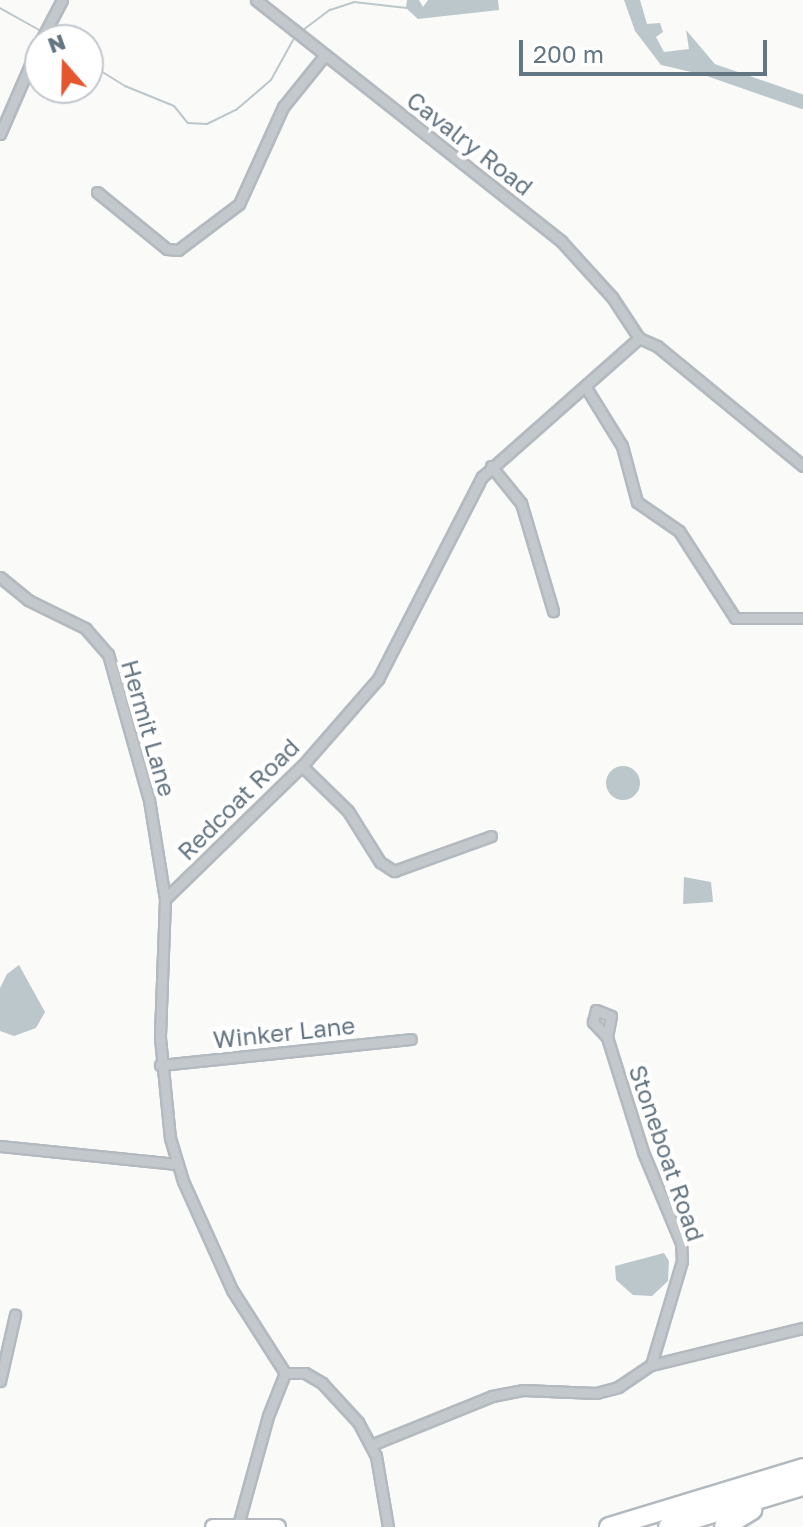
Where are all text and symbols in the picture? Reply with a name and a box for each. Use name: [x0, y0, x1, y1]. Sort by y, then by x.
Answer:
north arrow: [24, 24, 104, 104]
scale bar: [523, 24, 771, 74]
text: N: [44, 27, 69, 58]
text: 200 m: [533, 39, 604, 68]
street label: Cavalry Road: [401, 85, 539, 201]
street label: Hermit Lane: [116, 656, 182, 800]
street label: Redcoat Road: [171, 732, 305, 866]
street label: Winker Lane: [212, 1010, 356, 1054]
street label: Stoneboat Road: [623, 1061, 711, 1245]

